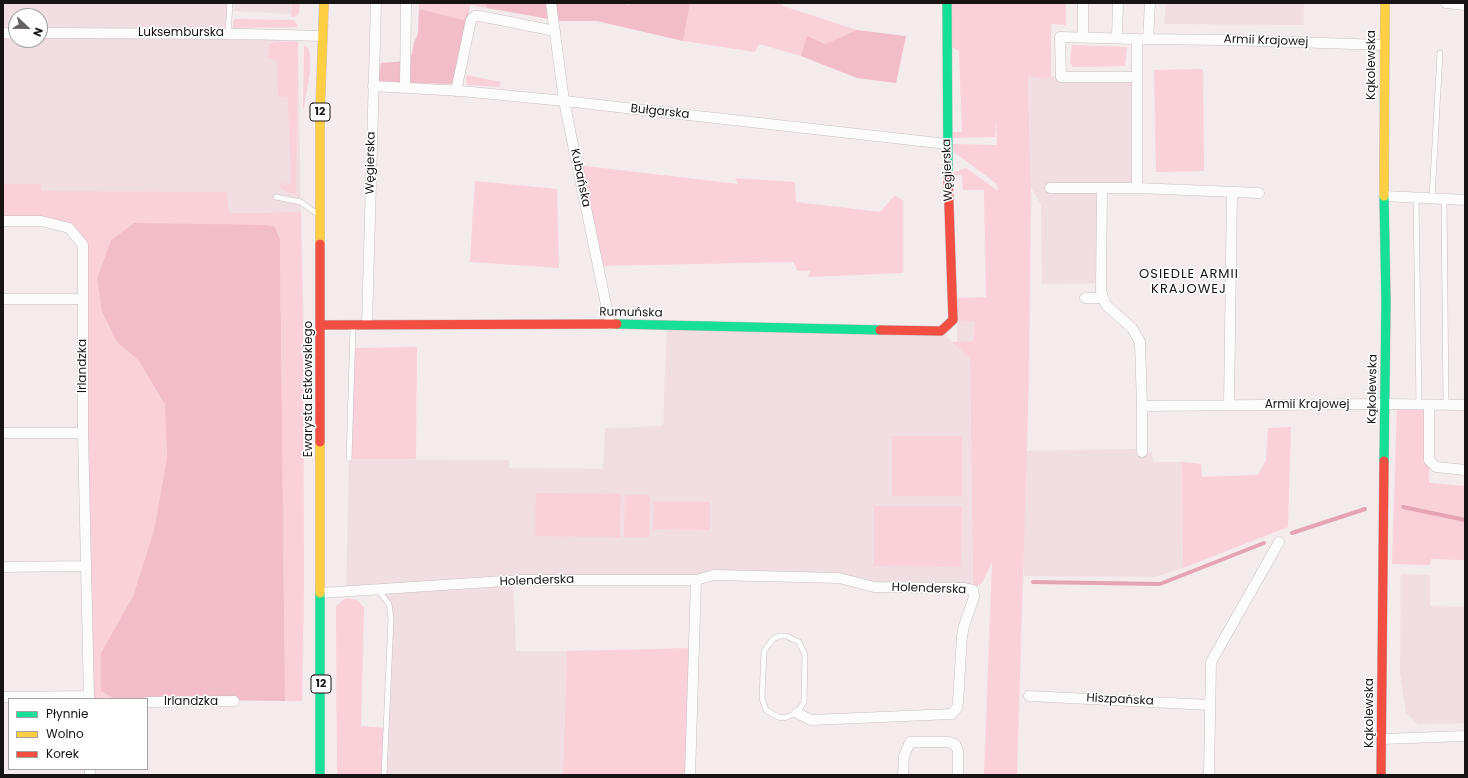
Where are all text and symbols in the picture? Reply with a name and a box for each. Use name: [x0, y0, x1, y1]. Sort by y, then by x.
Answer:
north arrow: [8, 8, 48, 48]
text: N: [29, 25, 47, 39]
street label: Luksemburska: [138, 26, 224, 40]
street label: Kąkolewska: [1365, 30, 1379, 100]
street label: Armii Krajowej: [1223, 32, 1309, 50]
street label: Bułgarska: [630, 102, 690, 122]
road number: 12: [310, 103, 330, 121]
street label: Węgierska: [363, 132, 379, 194]
street label: Węgierska: [940, 138, 956, 202]
street label: Kubańska: [567, 147, 593, 209]
district label: OSIEDLE ARMII KRAJOWEJ: [1139, 267, 1239, 298]
street label: Rumuńska: [599, 305, 663, 321]
street label: Ewarysta Estkowskiego: [302, 321, 316, 457]
street label: Irlandzka: [76, 339, 90, 393]
street label: Kąkolewska: [1365, 354, 1381, 424]
street label: Armii Krajowej: [1265, 398, 1349, 412]
street label: Holenderska: [499, 573, 575, 589]
street label: Holenderska: [891, 581, 967, 597]
road number: 12: [311, 675, 331, 693]
street label: Kąkolewska: [1363, 678, 1377, 748]
street label: Hiszpańska: [1086, 691, 1154, 709]
street label: Irlandzka: [164, 695, 218, 709]
legend: [8, 698, 148, 770]
text: Płynnie: [46, 705, 88, 722]
text: Wolno: [46, 725, 84, 742]
text: Korek: [46, 745, 79, 762]

